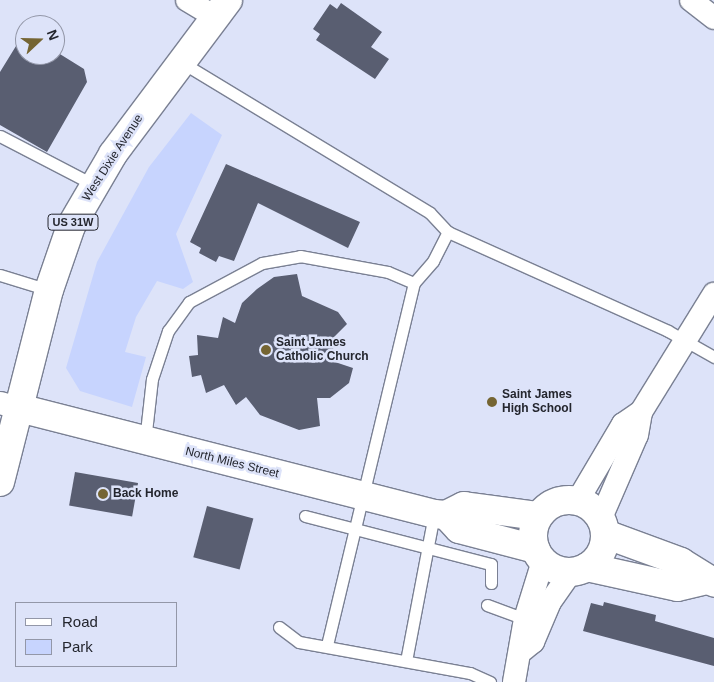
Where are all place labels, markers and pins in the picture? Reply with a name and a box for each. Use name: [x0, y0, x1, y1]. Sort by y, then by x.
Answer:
place label: Saint James Catholic Church: [276, 336, 369, 364]
marker: Saint James Catholic Church: [260, 344, 272, 356]
place label: Saint James High School: [502, 388, 572, 416]
marker: Saint James High School: [486, 396, 498, 408]
place label: Back Home: [113, 487, 178, 501]
marker: Back Home: [97, 488, 109, 500]

